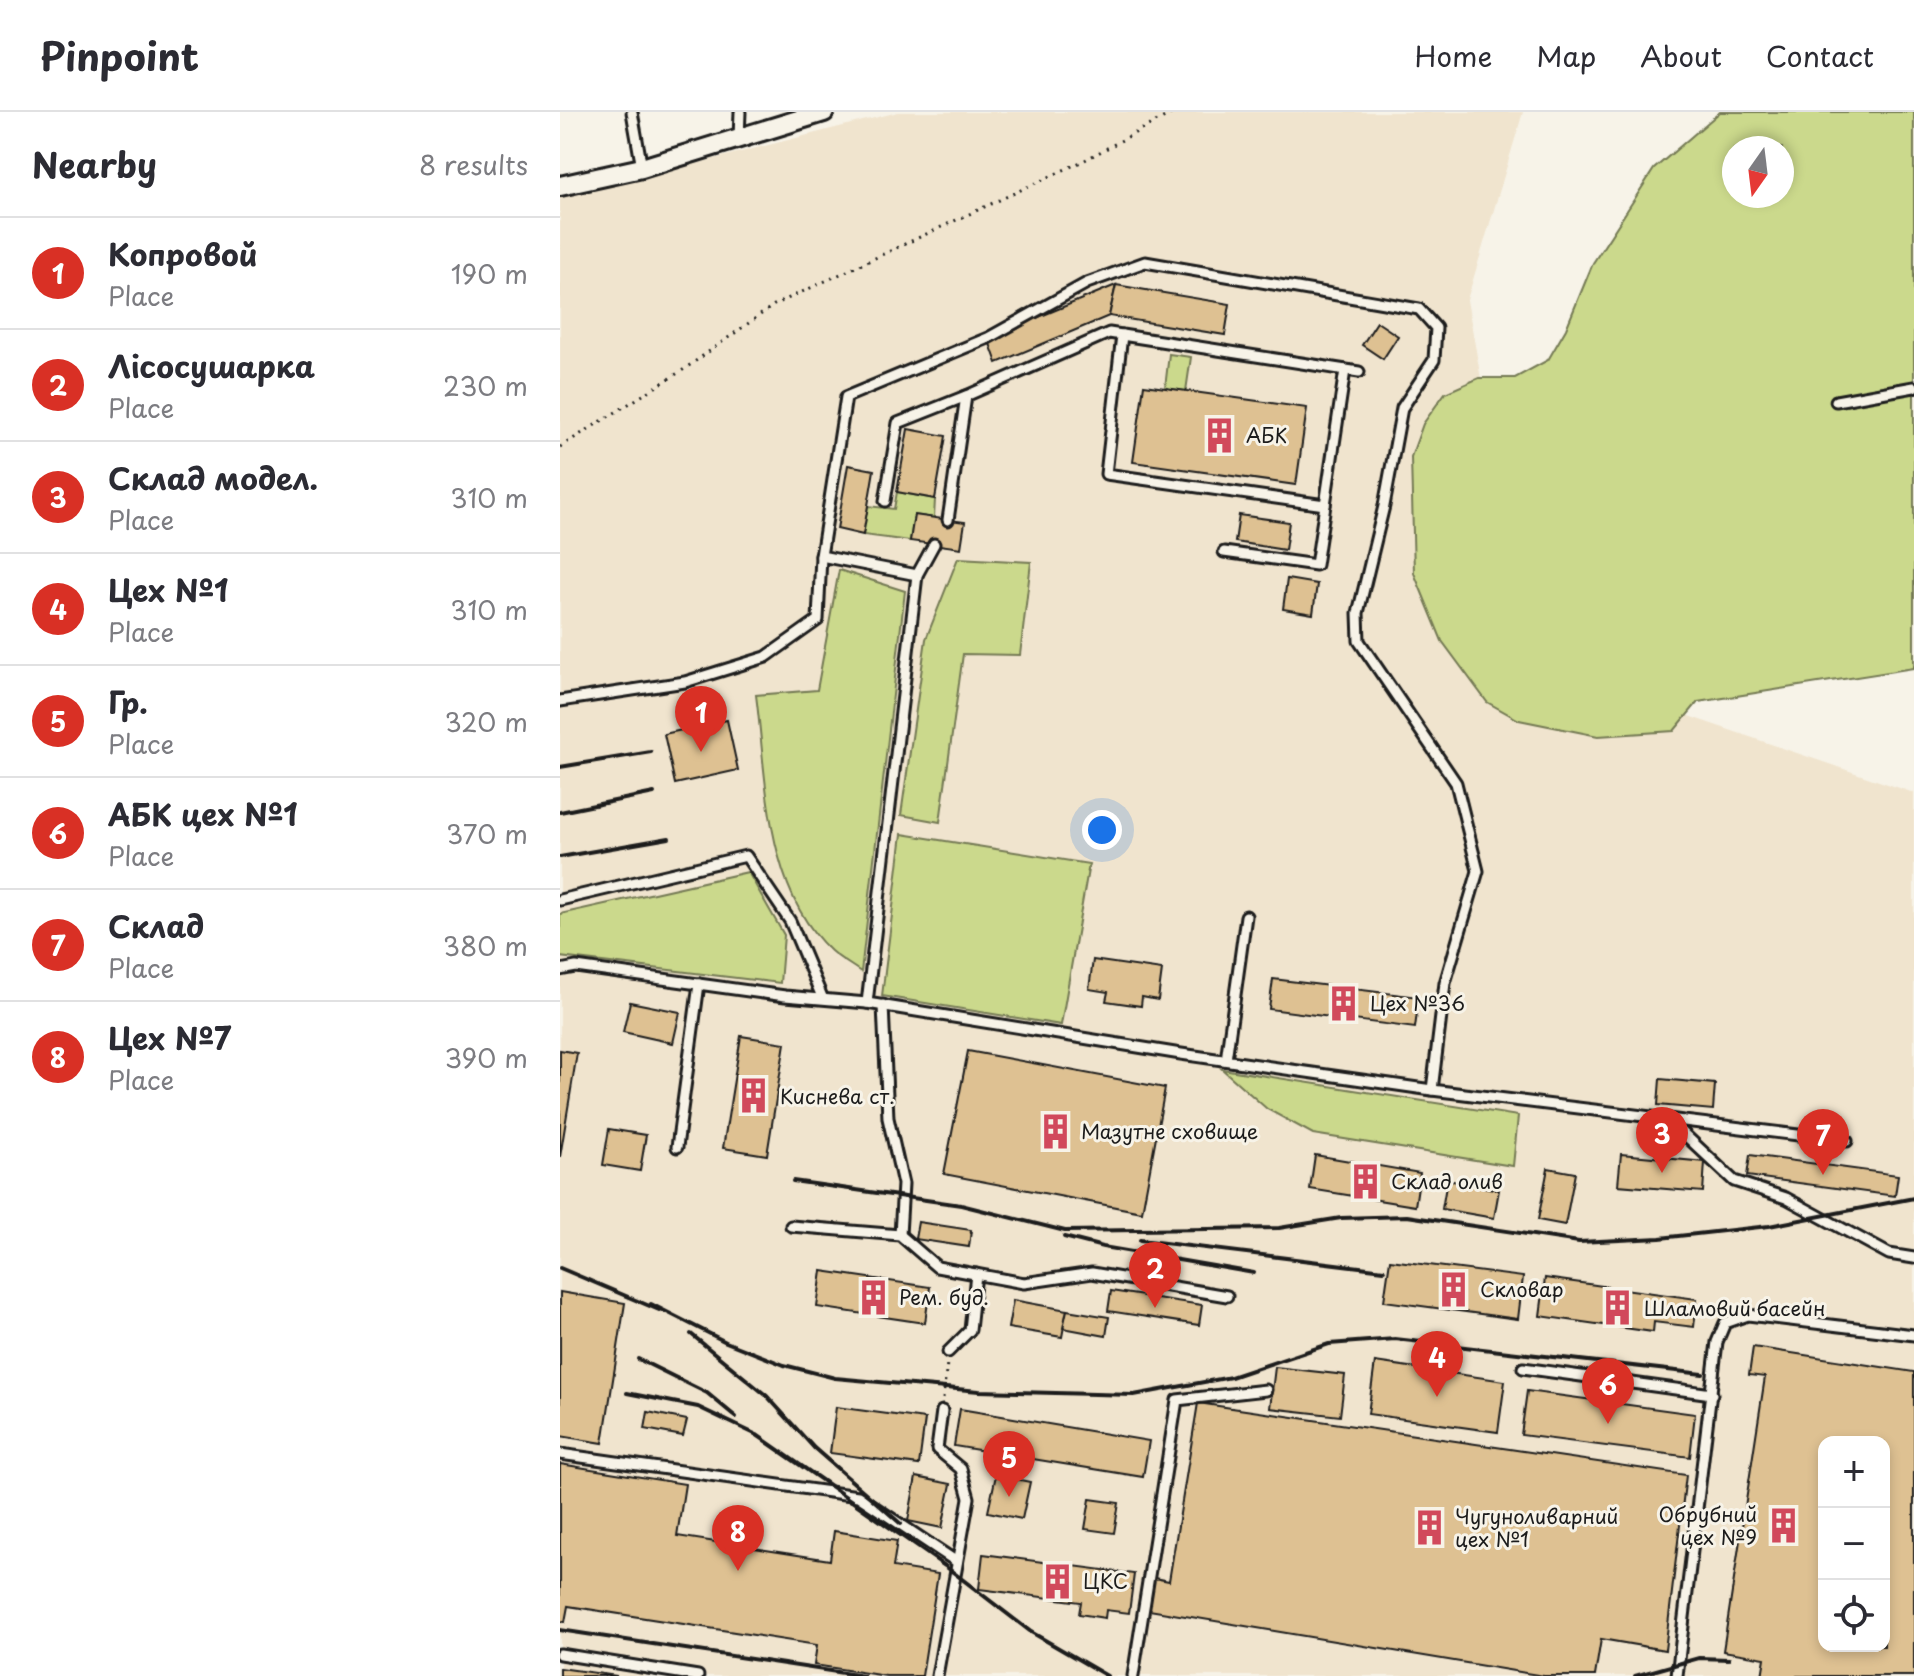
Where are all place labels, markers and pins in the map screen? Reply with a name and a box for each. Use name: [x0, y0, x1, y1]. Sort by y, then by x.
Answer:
building icon: АБК: [1201, 416, 1239, 454]
place label: АБК: [1246, 420, 1287, 450]
pin: 1: [675, 686, 727, 752]
building icon: Цех №36: [1325, 984, 1363, 1022]
place label: Цех №36: [1370, 988, 1465, 1018]
building icon: Киснева ст.: [735, 1077, 773, 1115]
place label: Киснева ст.: [780, 1081, 895, 1111]
pin: 3: [1636, 1107, 1688, 1173]
pin: 7: [1797, 1109, 1849, 1175]
building icon: Мазутне сховище: [1036, 1112, 1074, 1150]
place label: Мазутне сховище: [1081, 1116, 1258, 1146]
building icon: Склад олив: [1346, 1162, 1384, 1200]
place label: Склад олив: [1391, 1166, 1503, 1196]
pin: 2: [1129, 1242, 1181, 1308]
building icon: Скловар: [1435, 1270, 1473, 1308]
place label: Скловар: [1480, 1274, 1564, 1304]
building icon: Рем. буд.: [854, 1278, 892, 1316]
place label: Рем. буд.: [899, 1282, 989, 1312]
building icon: Шламовий басейн: [1599, 1289, 1637, 1327]
place label: Шламовий басейн: [1644, 1293, 1825, 1323]
pin: 4: [1411, 1331, 1463, 1397]
pin: 6: [1582, 1358, 1634, 1424]
pin: 5: [983, 1431, 1035, 1497]
place label: Обрубний цех №9: [1658, 1499, 1757, 1552]
place label: Чугуноливарний цех №1: [1455, 1501, 1618, 1554]
pin: 8: [712, 1505, 764, 1571]
building icon: Обрубний цех №9: [1764, 1507, 1802, 1545]
building icon: Чугуноливарний цех №1: [1410, 1508, 1448, 1546]
building icon: ЦКС: [1038, 1562, 1076, 1600]
place label: ЦКС: [1083, 1566, 1128, 1596]

